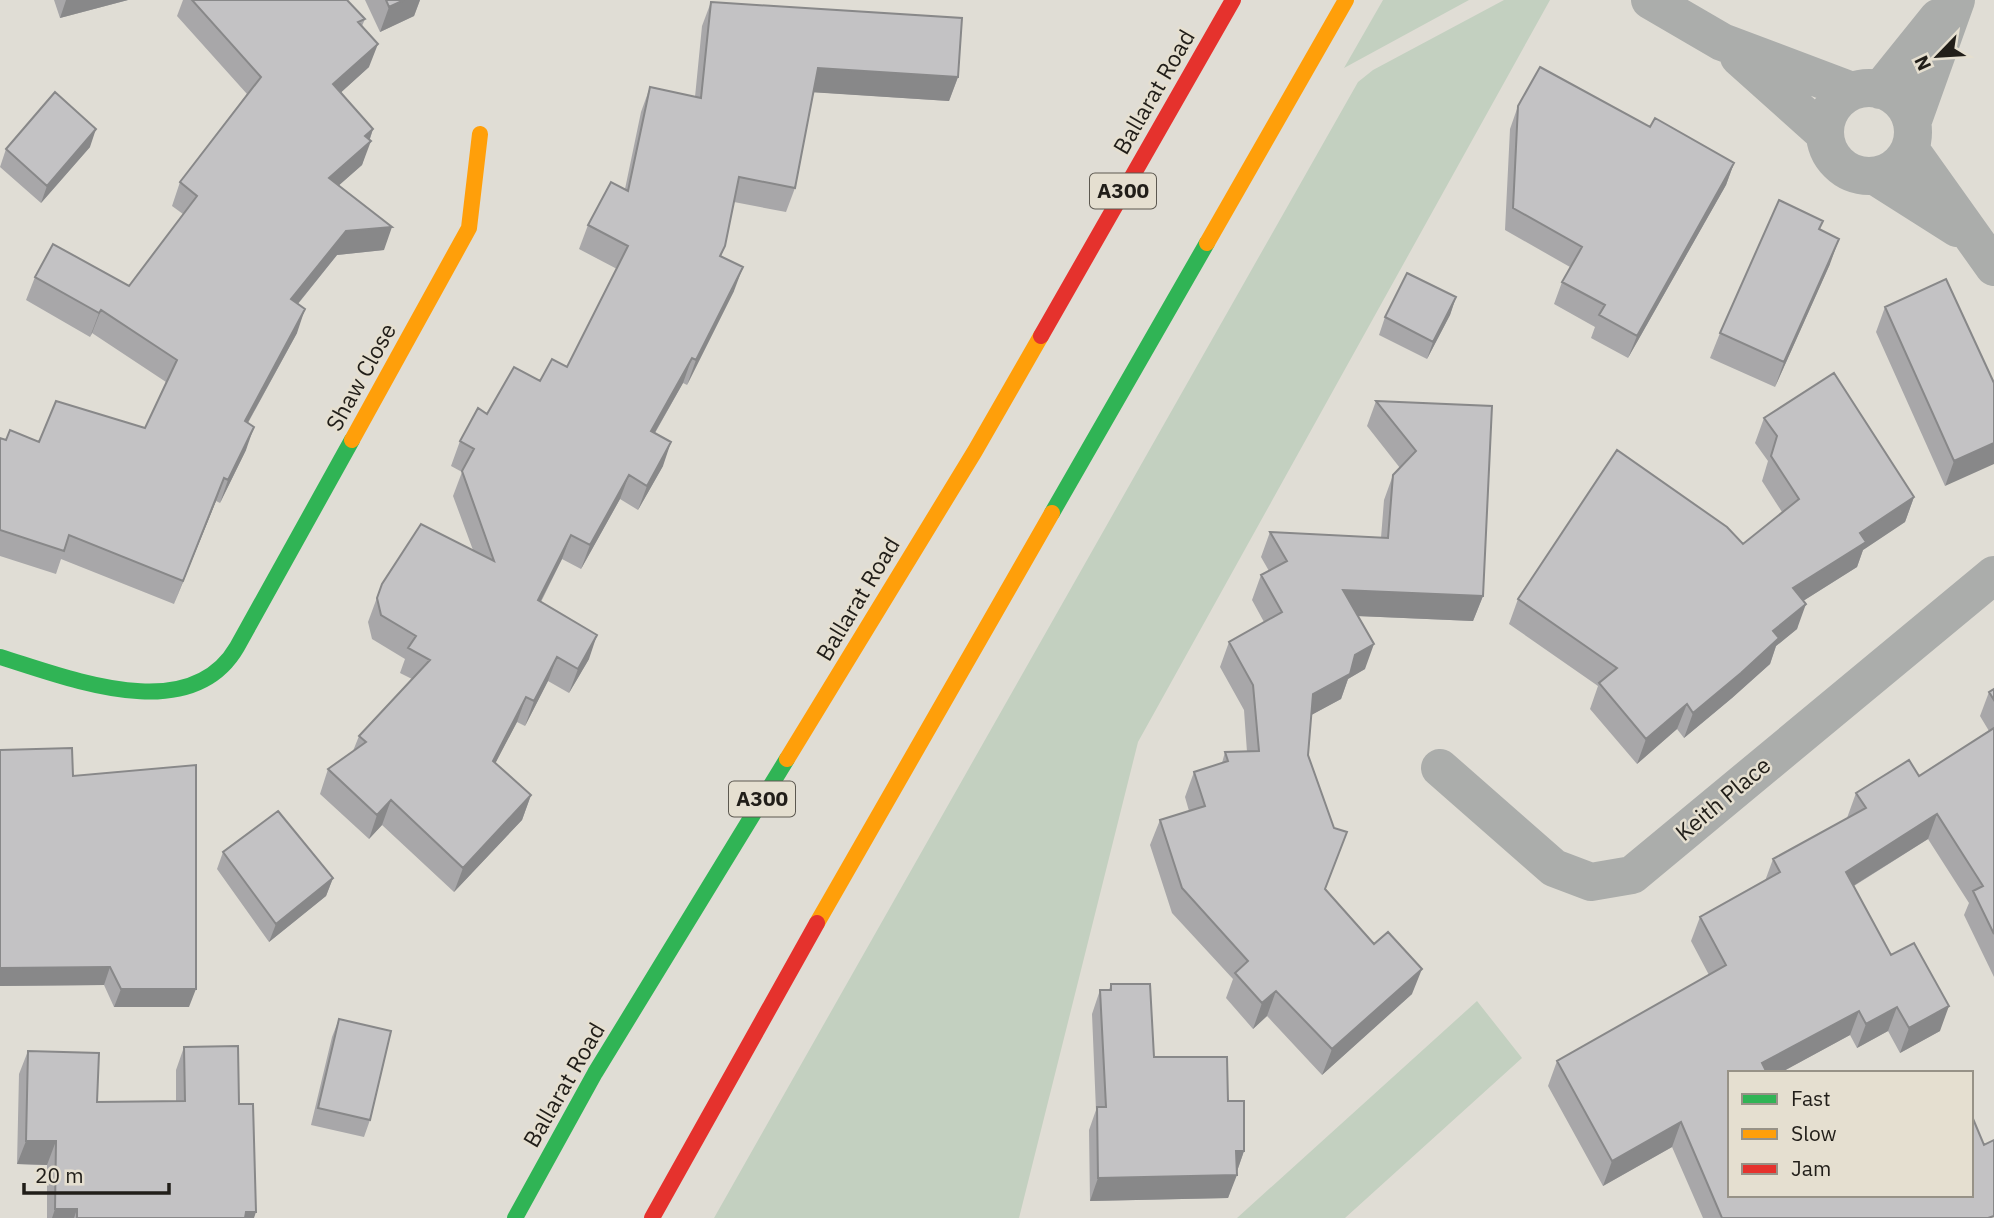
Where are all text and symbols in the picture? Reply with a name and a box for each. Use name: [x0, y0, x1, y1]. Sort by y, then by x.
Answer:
north arrow: [1903, 21, 1973, 91]
street label: Ballarat Road: [1105, 24, 1201, 159]
text: N: [1909, 52, 1936, 74]
road number: A300: [1090, 174, 1156, 208]
street label: Shaw Close: [318, 317, 402, 436]
street label: Ballarat Road: [808, 531, 906, 666]
street label: Keith Place: [1668, 750, 1776, 847]
road number: A300: [729, 782, 795, 816]
street label: Ballarat Road: [515, 1017, 611, 1152]
legend: [1728, 1071, 1973, 1197]
text: Fast: [1791, 1084, 1831, 1112]
text: Slow: [1791, 1119, 1837, 1147]
scale bar: [24, 1152, 170, 1196]
text: Jam: [1791, 1154, 1831, 1182]
text: 20 m: [35, 1161, 84, 1189]

